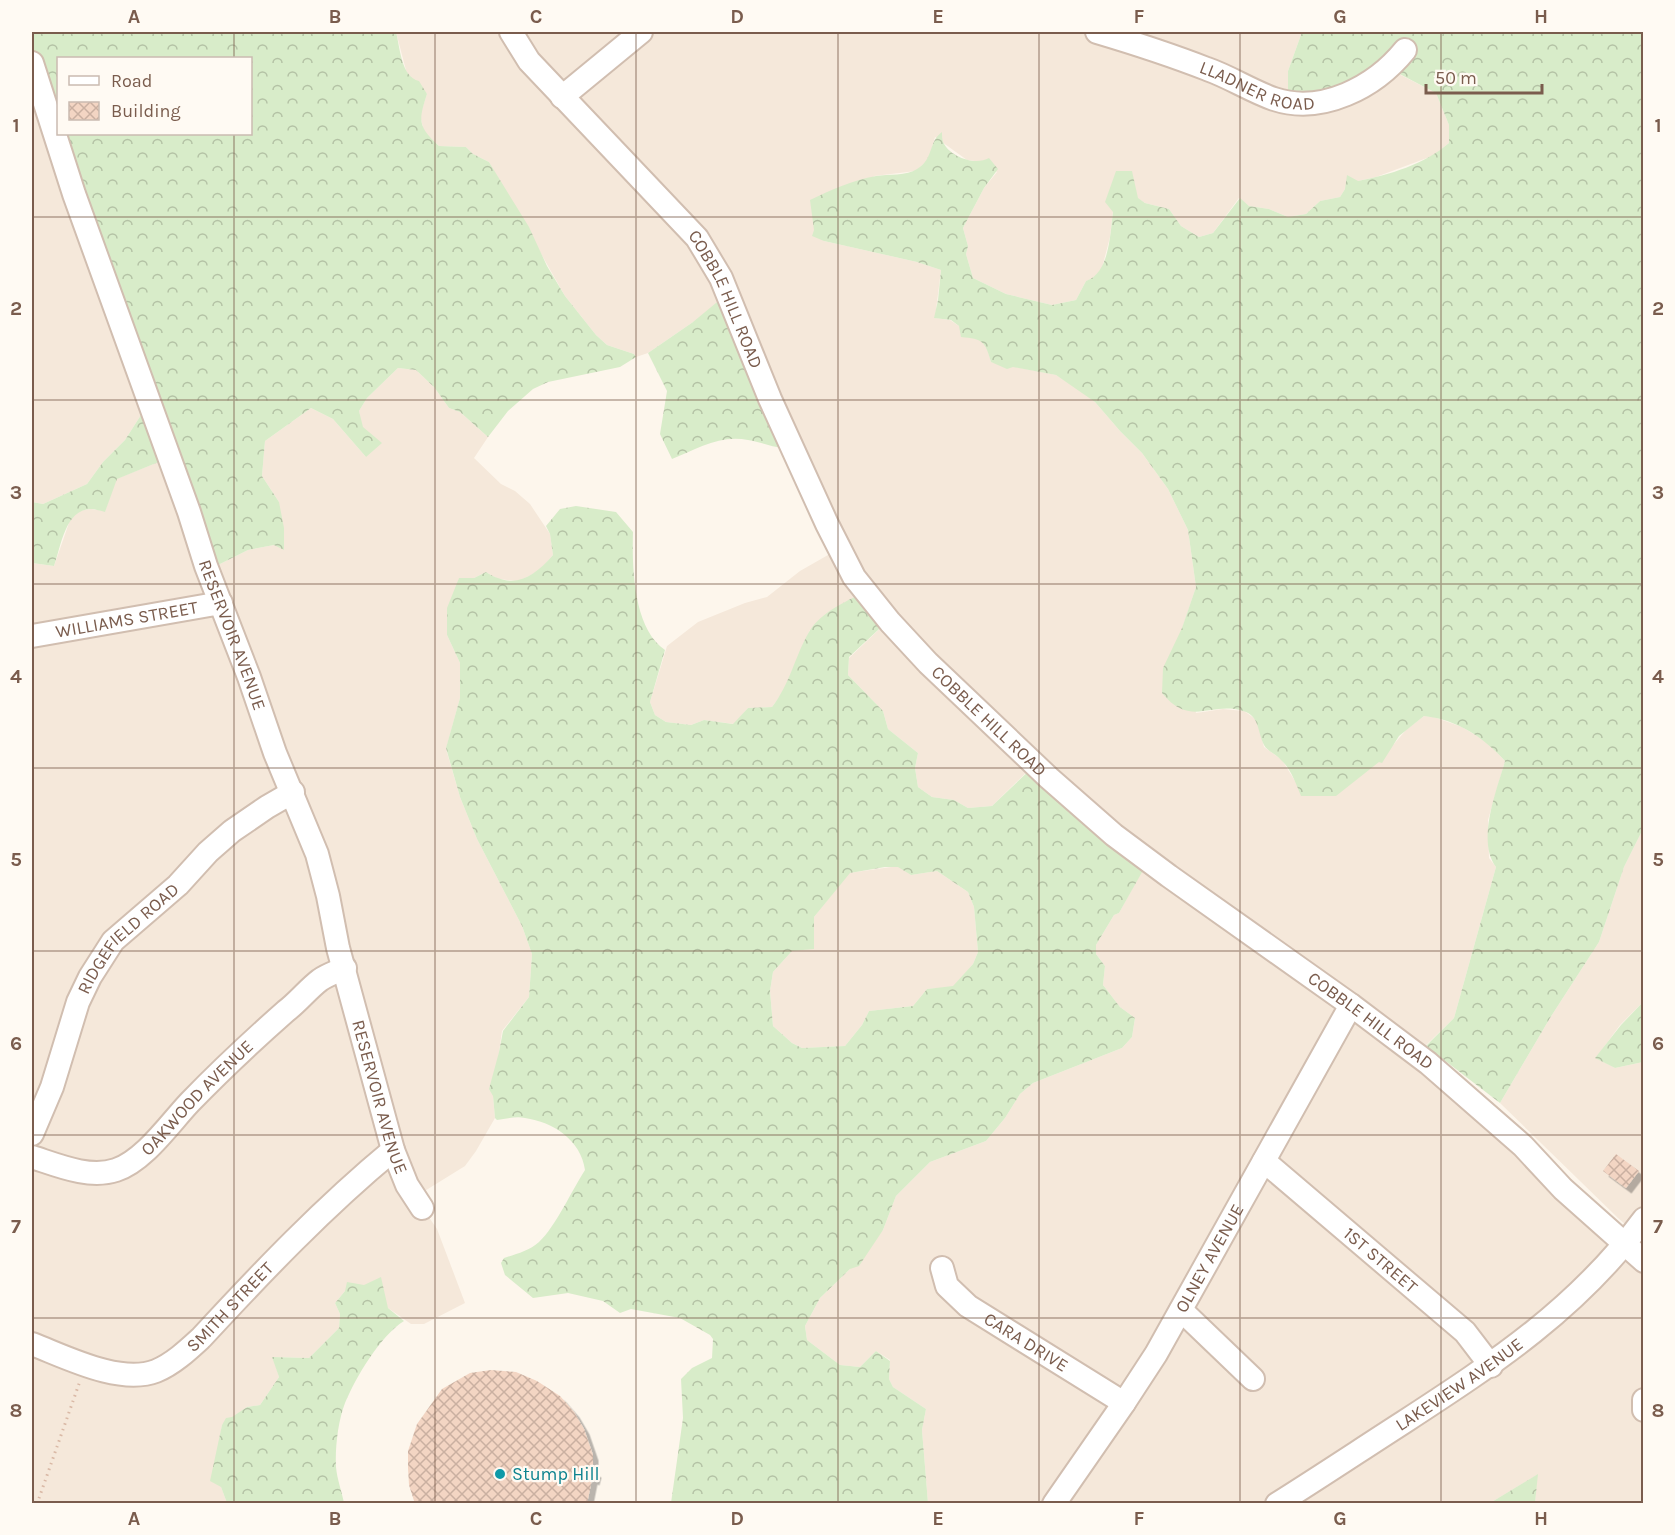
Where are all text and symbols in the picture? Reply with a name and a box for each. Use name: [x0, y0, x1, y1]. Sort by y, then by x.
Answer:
text: A: [128, 5, 141, 28]
text: B: [329, 5, 341, 28]
text: C: [530, 5, 542, 28]
text: D: [730, 5, 744, 28]
text: E: [932, 5, 944, 28]
text: F: [1134, 5, 1145, 28]
text: G: [1333, 5, 1347, 28]
text: H: [1534, 5, 1548, 28]
street label: LLADNER ROAD: [1197, 56, 1316, 115]
legend: [57, 57, 252, 135]
scale bar: [1426, 57, 1542, 95]
text: 50 m: [1435, 67, 1477, 89]
text: Road: [111, 70, 152, 92]
text: Building: [111, 100, 181, 122]
text: 1: [12, 114, 20, 137]
text: 1: [1654, 114, 1662, 137]
street label: COBBLE HILL ROAD: [684, 225, 767, 372]
text: 2: [10, 297, 22, 320]
text: 2: [1652, 297, 1664, 320]
text: 3: [10, 481, 22, 504]
text: 3: [1652, 481, 1664, 504]
street label: RESERVOIR AVENUE: [194, 557, 271, 713]
street label: WILLIAMS STREET: [54, 596, 199, 643]
street label: COBBLE HILL ROAD: [927, 661, 1051, 781]
text: 4: [10, 665, 22, 688]
text: 4: [1652, 665, 1664, 688]
text: 5: [10, 848, 22, 871]
text: 5: [1652, 848, 1664, 871]
street label: RIDGEFIELD ROAD: [72, 878, 183, 998]
street label: COBBLE HILL ROAD: [1304, 967, 1438, 1074]
street label: RESERVOIR AVENUE: [347, 1017, 412, 1177]
text: 6: [10, 1032, 22, 1055]
text: 6: [1652, 1032, 1664, 1055]
street label: OAKWOOD AVENUE: [136, 1035, 258, 1160]
street label: OLNEY AVENUE: [1170, 1200, 1249, 1316]
text: 7: [11, 1215, 21, 1238]
text: 7: [1653, 1215, 1663, 1238]
street label: 1ST STREET: [1339, 1222, 1422, 1298]
street label: SMITH STREET: [182, 1257, 278, 1357]
street label: CARA DRIVE: [980, 1308, 1072, 1377]
street label: LAKEVIEW AVENUE: [1391, 1333, 1527, 1436]
text: 8: [10, 1399, 22, 1422]
text: 8: [1652, 1399, 1664, 1422]
place label: Stump Hill: [512, 1463, 600, 1485]
marker: Stump Hill: [493, 1467, 507, 1481]
text: A: [128, 1507, 141, 1530]
text: B: [329, 1507, 341, 1530]
text: C: [530, 1507, 542, 1530]
text: D: [730, 1507, 744, 1530]
text: E: [932, 1507, 944, 1530]
text: F: [1134, 1507, 1145, 1530]
text: G: [1333, 1507, 1347, 1530]
text: H: [1534, 1507, 1548, 1530]

